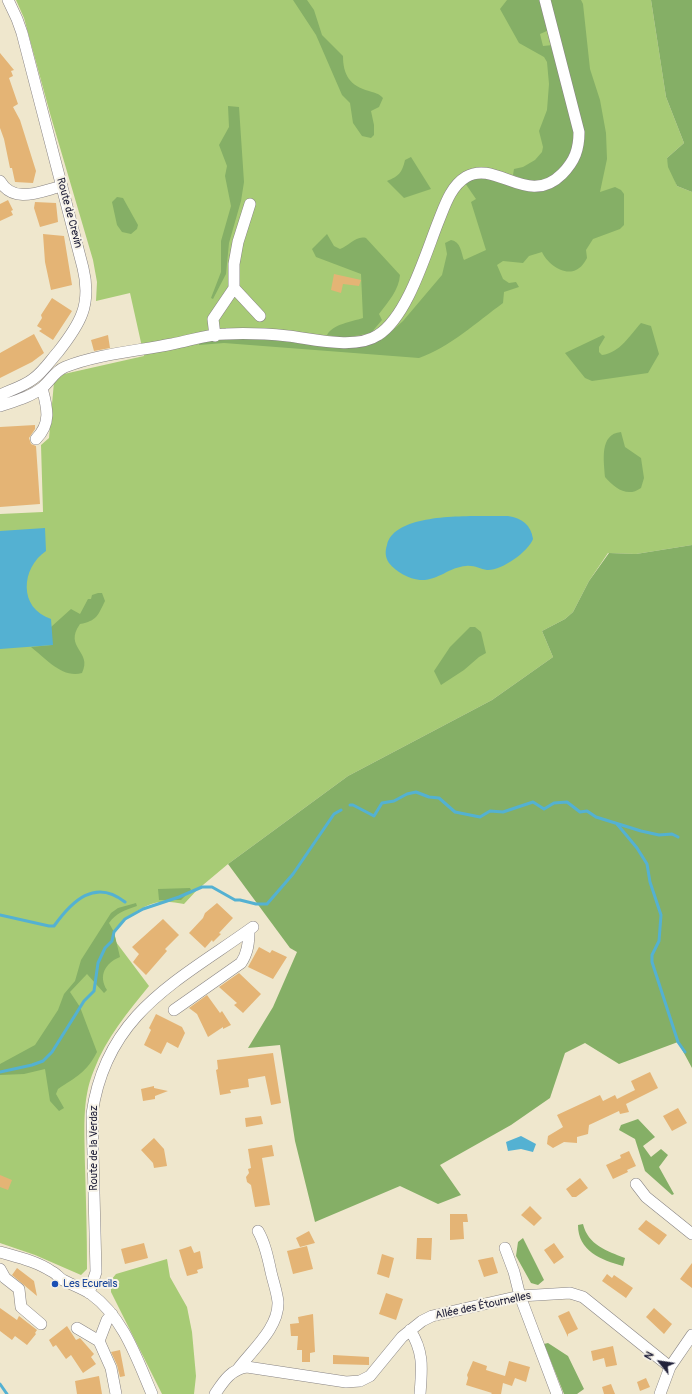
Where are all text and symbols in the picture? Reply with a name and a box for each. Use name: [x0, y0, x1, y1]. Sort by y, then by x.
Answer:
street label: Route de Crevin: [53, 176, 85, 250]
street label: Route de la Verdaz: [87, 1105, 101, 1191]
place label: Les Ecureils: [63, 1277, 117, 1291]
marker: Les Ecureils: [50, 1279, 60, 1289]
street label: Allée des Étournelles: [434, 1289, 532, 1323]
north arrow: [640, 1342, 680, 1382]
text: N: [642, 1349, 657, 1362]

